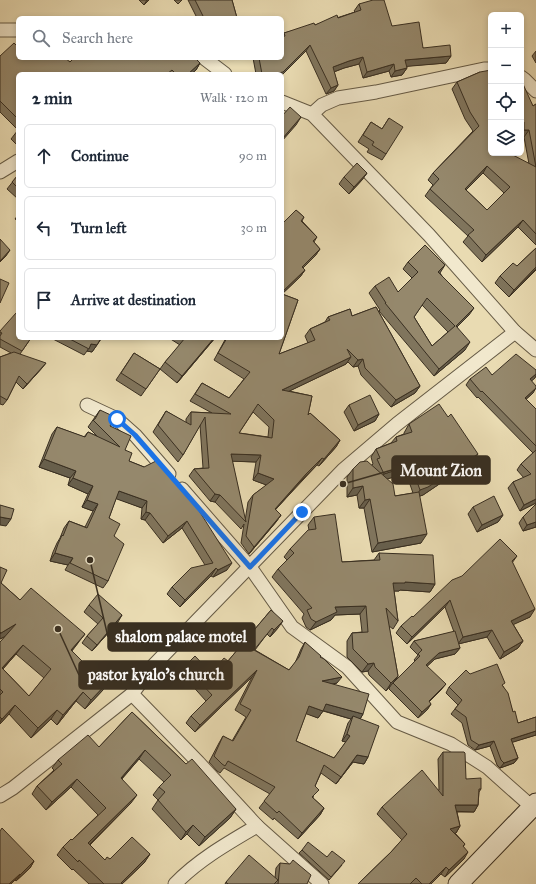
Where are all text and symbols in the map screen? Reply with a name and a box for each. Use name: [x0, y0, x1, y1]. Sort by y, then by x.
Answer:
map controls: [488, 12, 524, 156]
button: +: [488, 12, 524, 48]
search box: [16, 16, 284, 60]
icon: search: [30, 27, 52, 49]
text: Search here: [62, 29, 133, 47]
button: −: [488, 48, 524, 84]
button: locate: [488, 84, 524, 120]
text: 2 min: [32, 88, 72, 109]
text: Walk · 120 m: [200, 90, 268, 106]
button: layers: [488, 120, 524, 156]
icon: ahead: [33, 145, 55, 167]
text: Continue: [71, 147, 129, 165]
text: 90 m: [239, 148, 267, 164]
icon: left: [33, 217, 55, 239]
text: Turn left: [71, 219, 127, 237]
text: 30 m: [241, 220, 267, 236]
icon: arrive: [33, 289, 55, 311]
text: Arrive at destination: [71, 291, 196, 309]
route start: [108, 410, 126, 428]
callout: Mount Zion: [392, 456, 490, 484]
text: Mount Zion: [400, 461, 482, 480]
route end: [293, 503, 311, 521]
callout: shalom palace motel: [108, 623, 255, 651]
text: shalom palace motel: [115, 627, 248, 647]
callout: pastor kyalo's church: [79, 661, 232, 689]
text: pastor kyalo's church: [87, 665, 224, 685]

